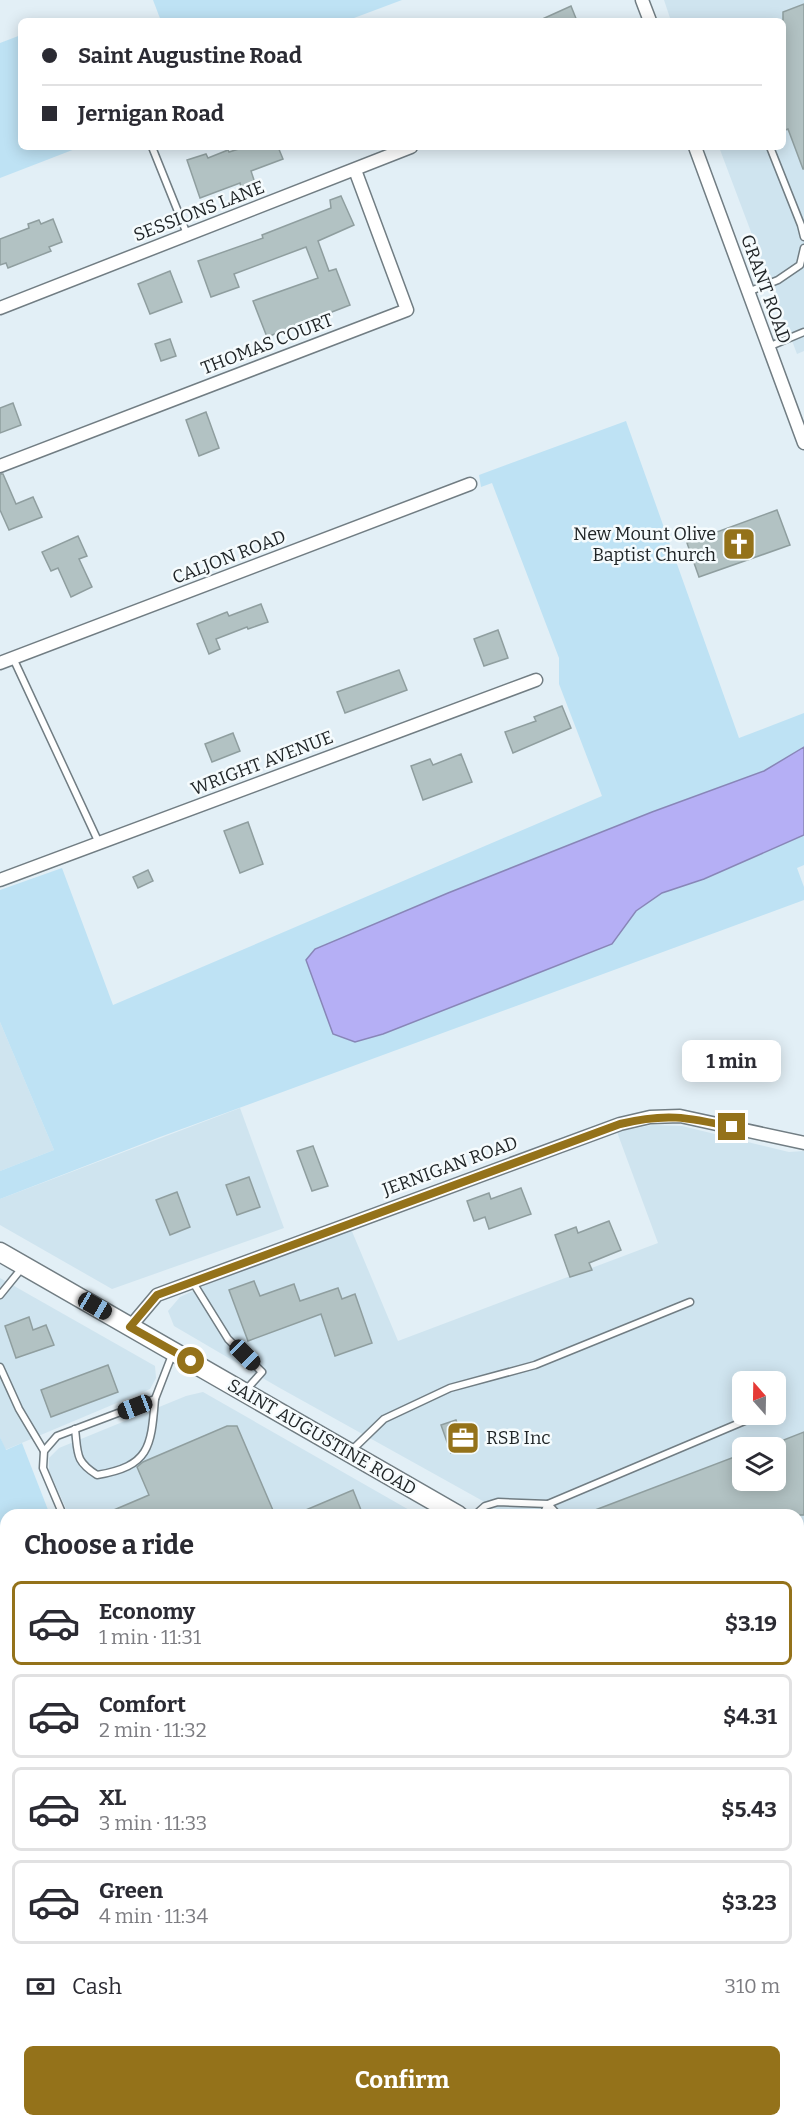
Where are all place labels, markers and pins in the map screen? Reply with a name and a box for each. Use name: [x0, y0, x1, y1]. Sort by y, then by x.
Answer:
place label: New Mount Olive Baptist Church: [573, 523, 716, 566]
church icon: New Mount Olive Baptist Church: [721, 526, 757, 562]
office icon: RSB Inc: [445, 1420, 481, 1456]
place label: RSB Inc: [486, 1427, 551, 1449]

